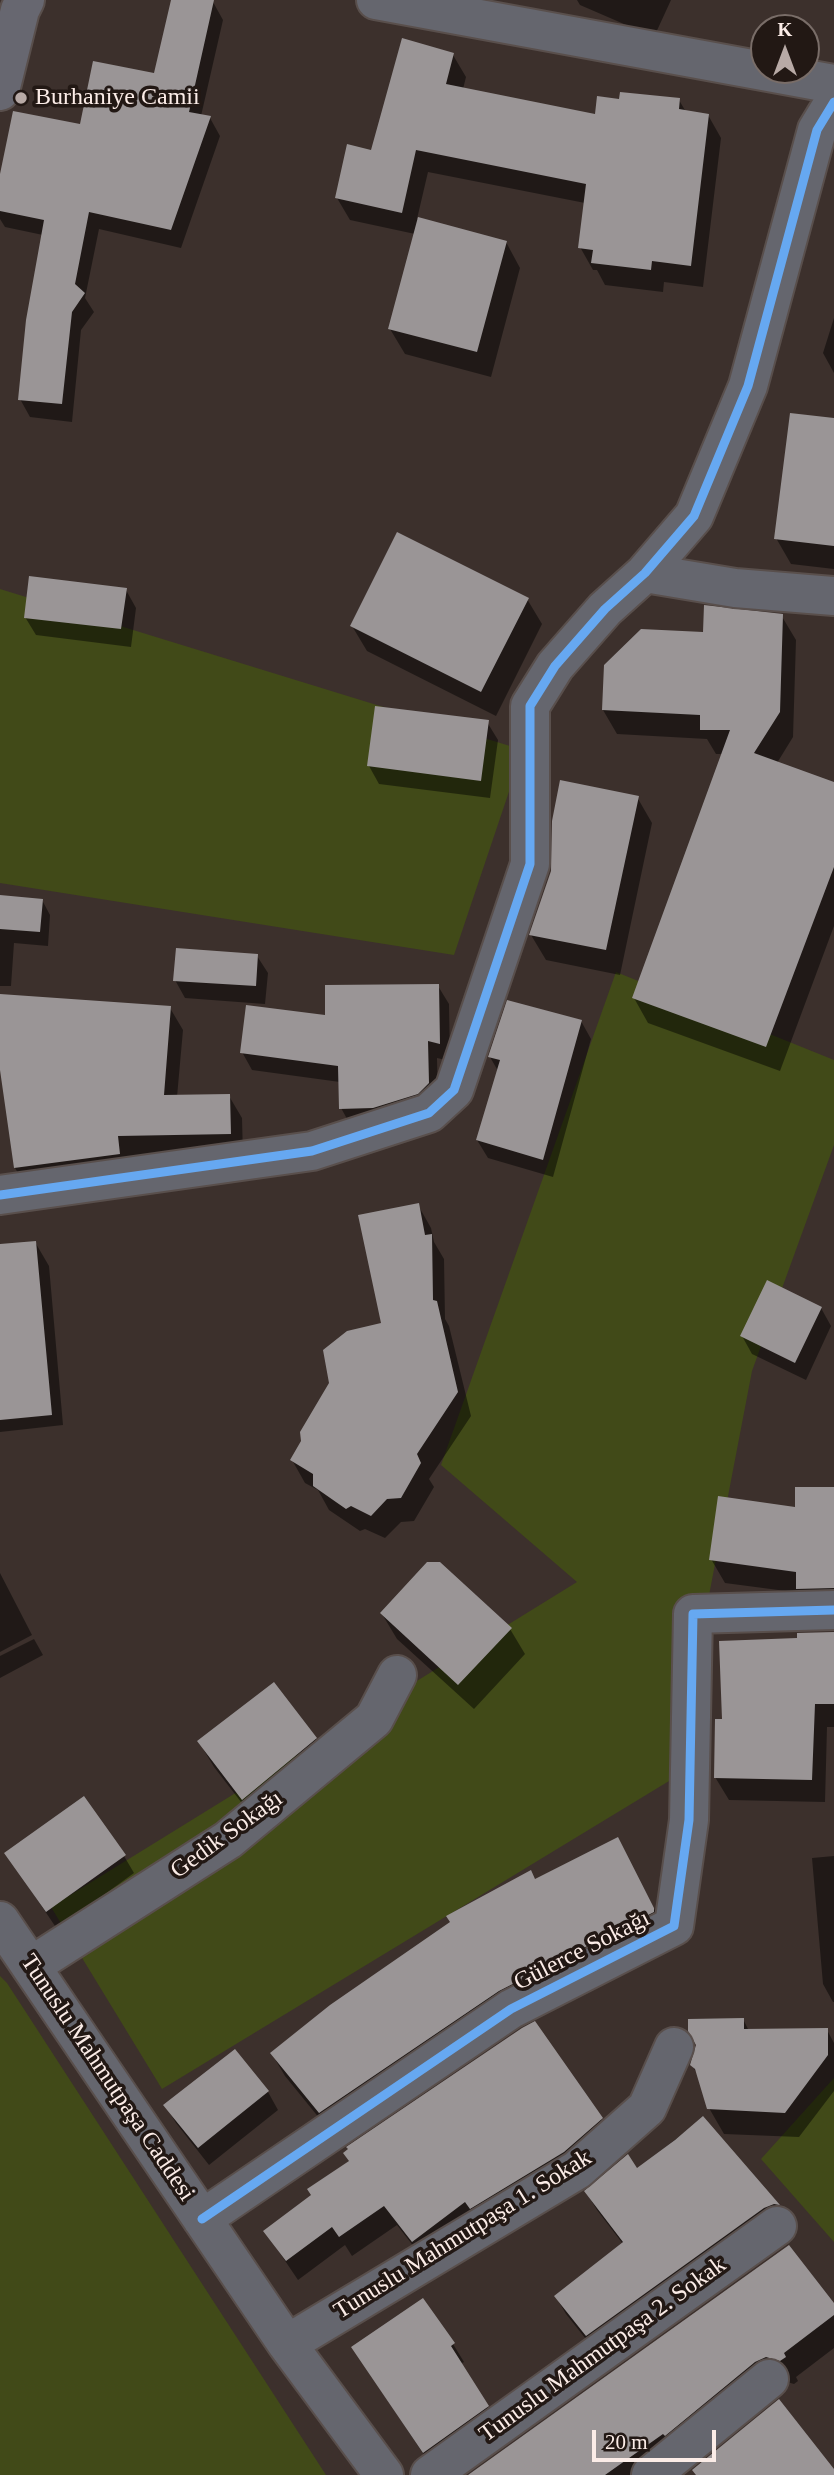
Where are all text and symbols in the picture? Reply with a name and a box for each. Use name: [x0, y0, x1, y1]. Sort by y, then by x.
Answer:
north arrow: [750, 14, 820, 84]
text: K: [778, 19, 792, 40]
place label: Burhaniye Camii: [35, 84, 200, 112]
marker: Burhaniye Camii: [13, 90, 29, 106]
street label: Gedik Sokağı: [165, 1785, 289, 1885]
street label: Gülerce Sokağı: [509, 1904, 655, 1998]
street label: Tunuslu Mahmutpaşa Caddesi: [14, 1949, 200, 2207]
street label: Tunuslu Mahmutpaşa 1. Sokak: [329, 2144, 597, 2326]
street label: Tunuslu Mahmutpaşa 2. Sokak: [474, 2251, 732, 2449]
scale bar: [596, 2416, 720, 2460]
text: 20 m: [605, 2430, 648, 2454]

